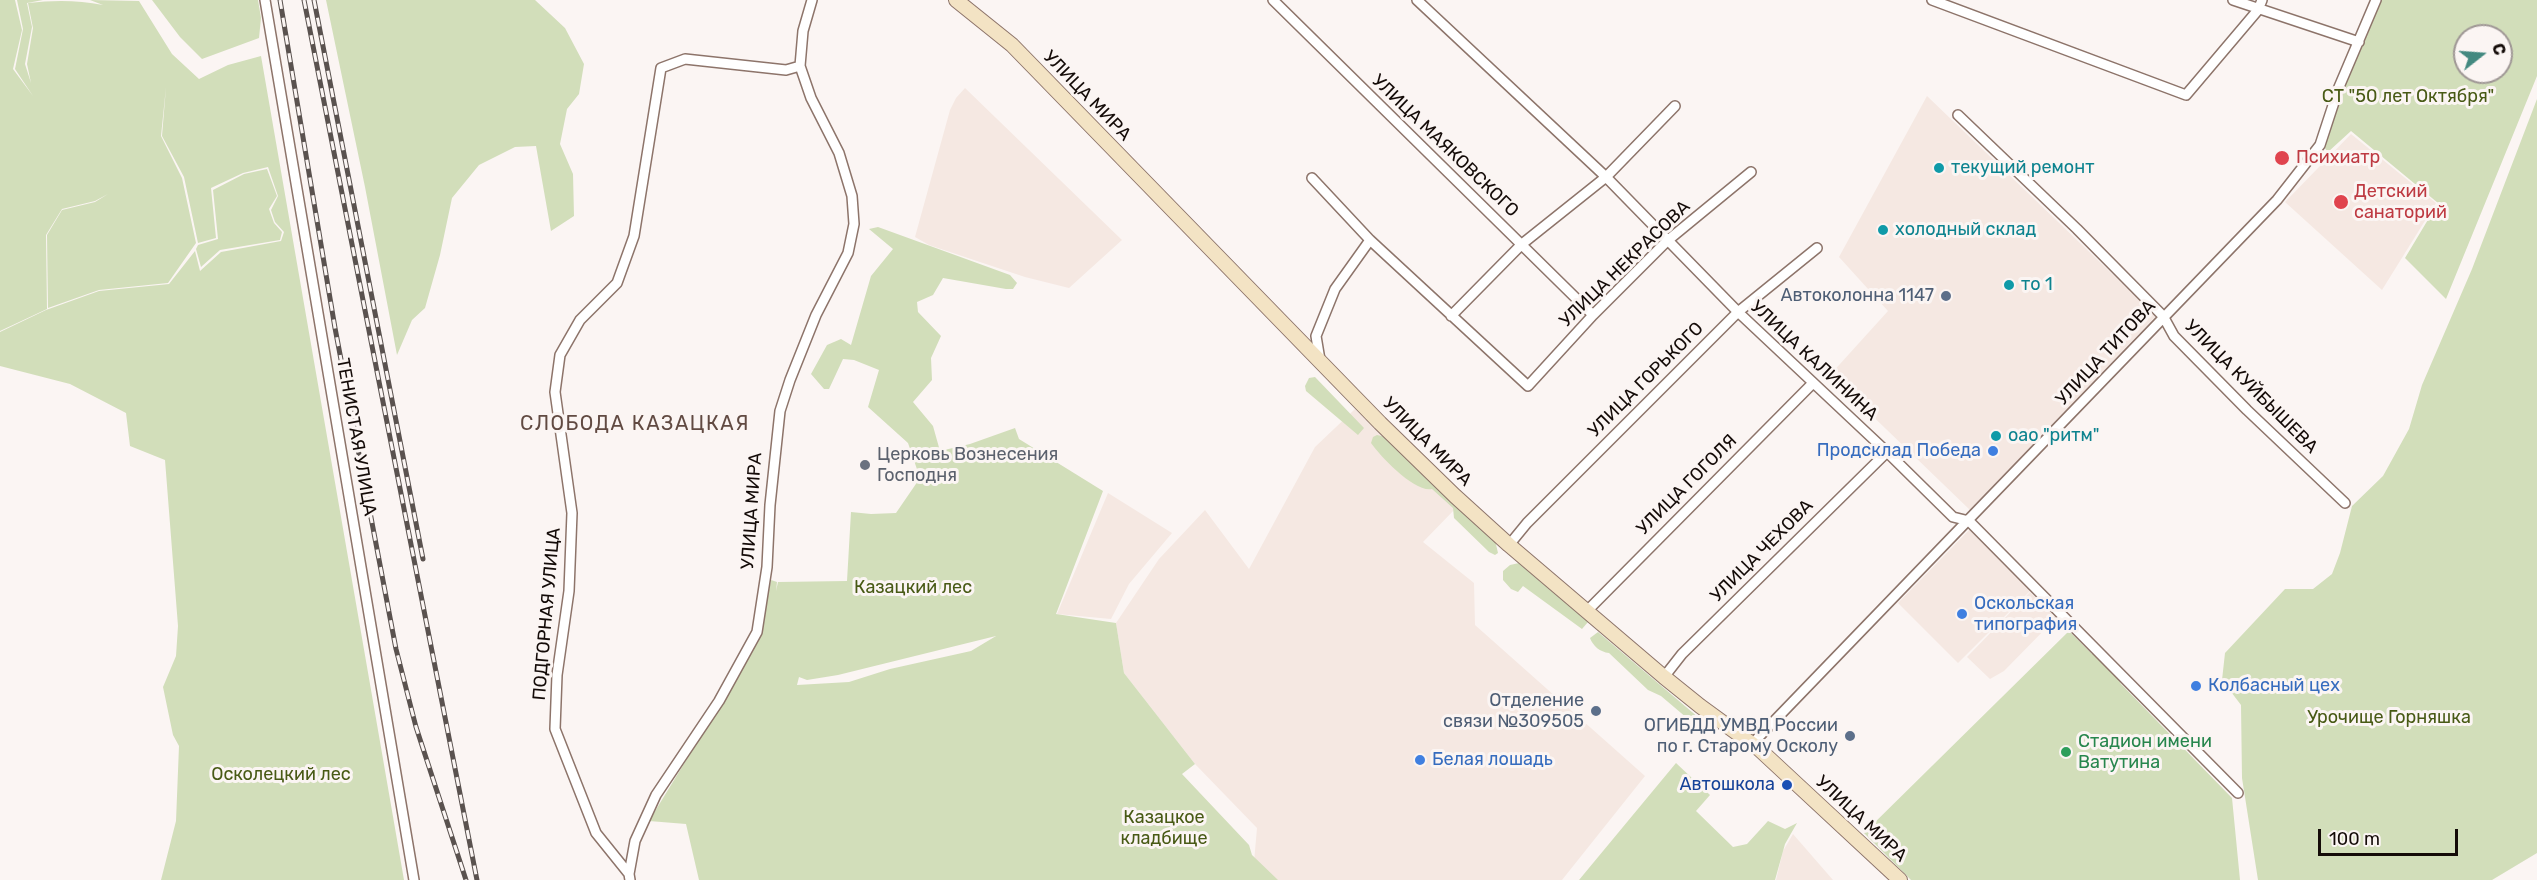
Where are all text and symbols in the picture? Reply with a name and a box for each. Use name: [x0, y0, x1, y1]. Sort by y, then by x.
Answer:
north arrow: [2453, 24, 2513, 84]
text: С: [2488, 41, 2510, 57]
street label: УЛИЦА МИРА: [1039, 46, 1135, 146]
street label: УЛИЦА МАЯКОВСКОГО: [1367, 70, 1523, 222]
park label: СТ "50 лет Октября": [2322, 86, 2494, 108]
place label: Психиатр: [2296, 147, 2380, 169]
marker: Психиатр: [2273, 149, 2291, 167]
place label: текущий ремонт: [1951, 157, 2094, 179]
marker: текущий ремонт: [1932, 161, 1946, 175]
place label: Детский санаторий: [2354, 181, 2447, 224]
marker: Детский санаторий: [2332, 193, 2350, 211]
street label: УЛИЦА НЕКРАСОВА: [1555, 196, 1695, 332]
place label: холодный склад: [1895, 219, 2036, 241]
marker: холодный склад: [1876, 223, 1890, 237]
place label: то 1: [2021, 274, 2053, 296]
marker: то 1: [2002, 278, 2016, 292]
place label: Автоколонна 1147: [1780, 285, 1934, 307]
marker: Автоколонна 1147: [1939, 289, 1953, 303]
street label: УЛИЦА КАЛИНИНА: [1746, 296, 1882, 426]
street label: УЛИЦА ТИТОВА: [2052, 296, 2160, 410]
street label: УЛИЦА КУЙБЫШЕВА: [2180, 316, 2322, 458]
street label: УЛИЦА ГОРЬКОГО: [1584, 318, 1708, 442]
street label: ТЕНИСТАЯ УЛИЦА: [332, 357, 380, 517]
street label: УЛИЦА МИРА: [1378, 393, 1476, 491]
district label: СЛОБОДА КАЗАЦКАЯ: [520, 412, 750, 436]
place label: оао "ритм": [2008, 425, 2099, 447]
marker: оао "ритм": [1989, 429, 2003, 443]
street label: УЛИЦА ГОГОЛЯ: [1632, 430, 1742, 540]
place label: Продсклад Победа: [1817, 440, 1981, 462]
place label: Церковь Вознесения Господня: [877, 444, 1058, 486]
marker: Продсклад Победа: [1986, 444, 2000, 458]
street label: УЛИЦА МИРА: [737, 452, 767, 570]
marker: Церковь Вознесения Господня: [858, 458, 872, 472]
street label: УЛИЦА ЧЕХОВА: [1706, 495, 1818, 607]
street label: ПОДГОРНАЯ УЛИЦА: [529, 527, 565, 701]
park label: Казацкий лес: [854, 577, 972, 599]
place label: Оскольская типография: [1974, 593, 2077, 636]
marker: Оскольская типография: [1955, 607, 1969, 621]
place label: Колбасный цех: [2208, 675, 2340, 697]
marker: Колбасный цех: [2189, 679, 2203, 693]
place label: Отделение связи №309505: [1443, 690, 1584, 732]
marker: Отделение связи №309505: [1589, 704, 1603, 718]
park label: Урочище Горняшка: [2307, 707, 2471, 729]
place label: ОГИБДД УМВД России по г. Старому Осколу: [1644, 715, 1838, 758]
marker: ОГИБДД УМВД России по г. Старому Осколу: [1843, 729, 1857, 743]
place label: Стадион имени Ватутина: [2078, 731, 2212, 774]
marker: Стадион имени Ватутина: [2059, 745, 2073, 759]
place label: Белая лошадь: [1432, 749, 1553, 771]
marker: Белая лошадь: [1413, 753, 1427, 767]
park label: Осколецкий лес: [211, 764, 351, 786]
street label: УЛИЦА МИРА: [1811, 771, 1911, 867]
place label: Автошкола: [1679, 774, 1775, 796]
marker: Автошкола: [1780, 778, 1794, 792]
park label: Казацкое кладбище: [1121, 807, 1207, 850]
scale bar: [2321, 817, 2460, 855]
text: 100 m: [2329, 828, 2380, 850]

